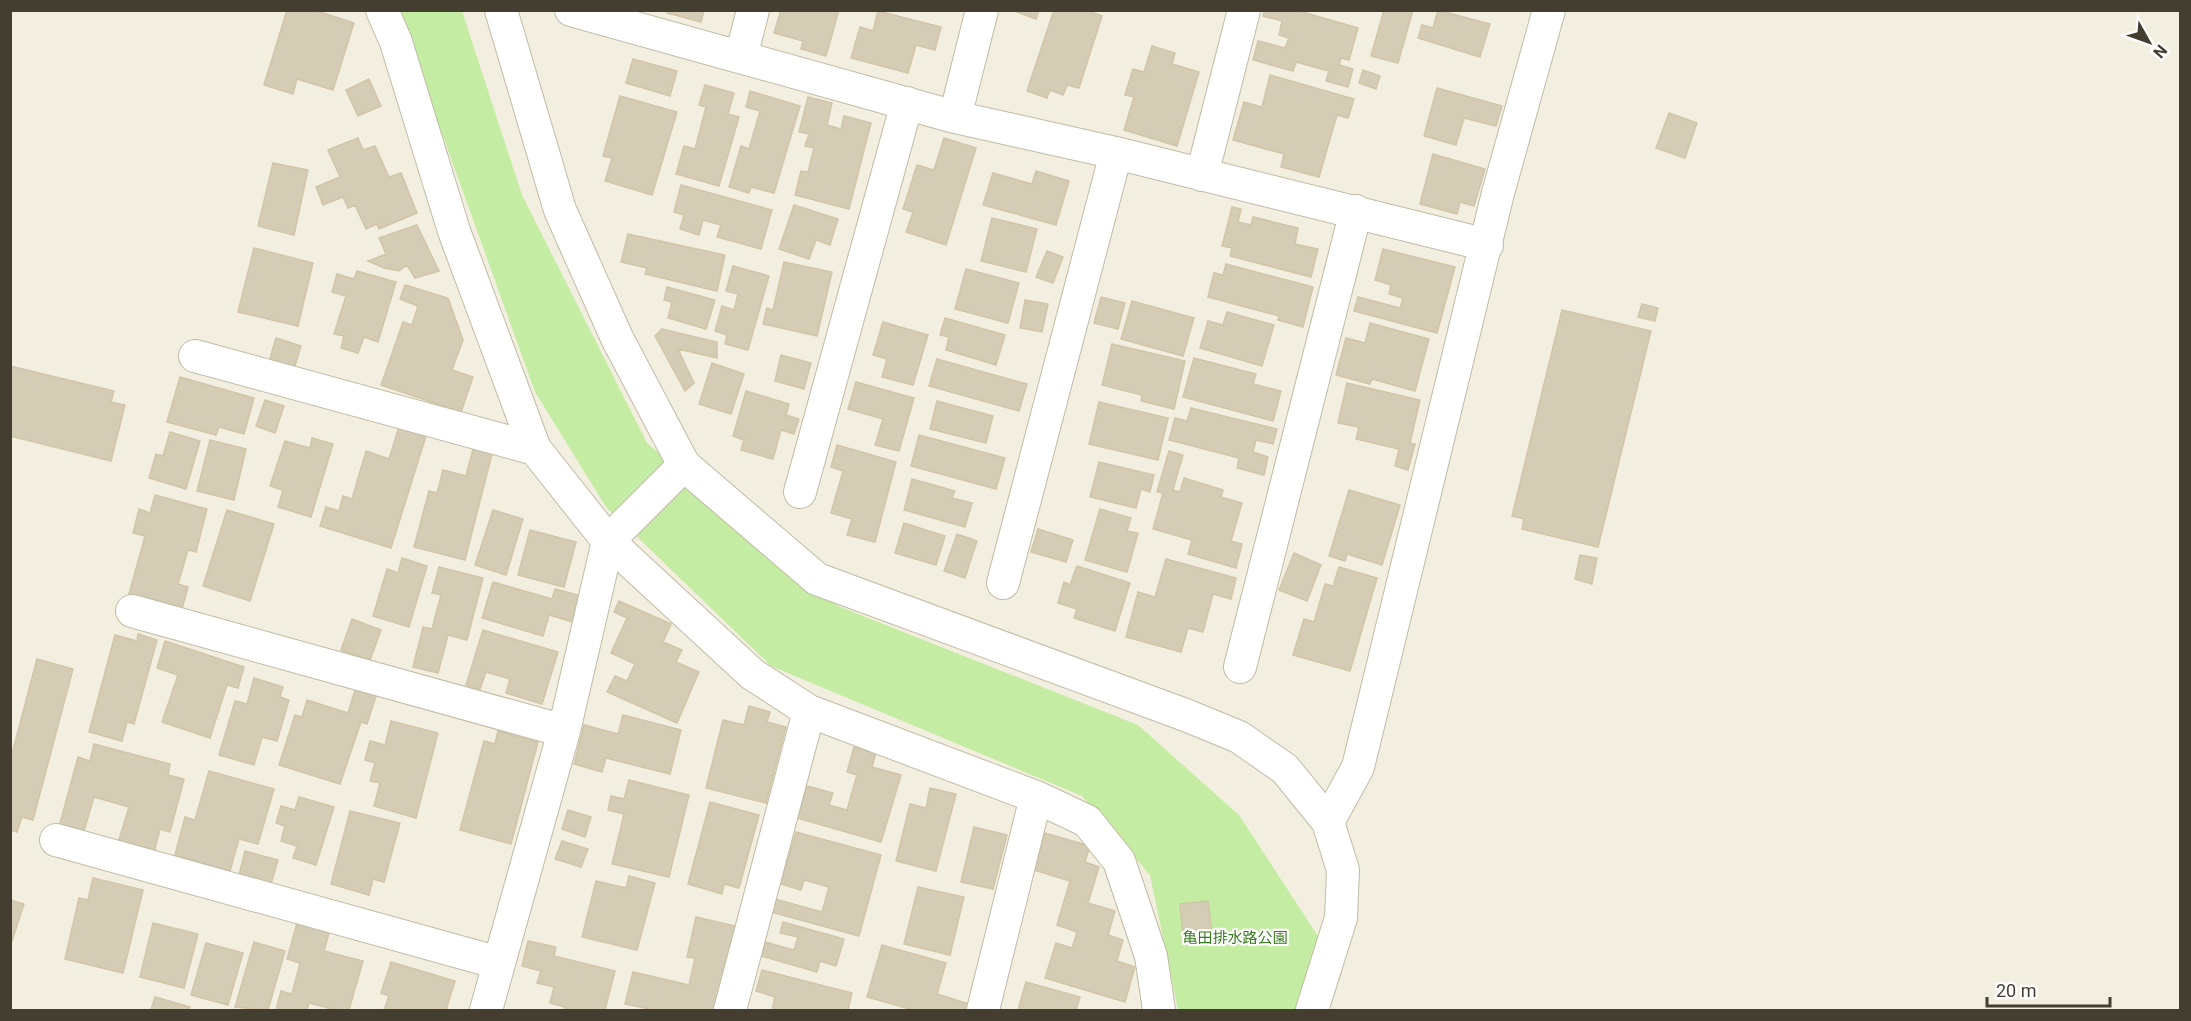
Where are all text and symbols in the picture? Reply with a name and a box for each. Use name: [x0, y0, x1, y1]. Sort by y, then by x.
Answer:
north arrow: [2119, 12, 2179, 72]
text: N: [2149, 41, 2171, 62]
park label: 亀田排水路公園: [1182, 929, 1288, 947]
scale bar: [1987, 970, 2110, 1008]
text: 20 m: [1996, 980, 2036, 1001]

